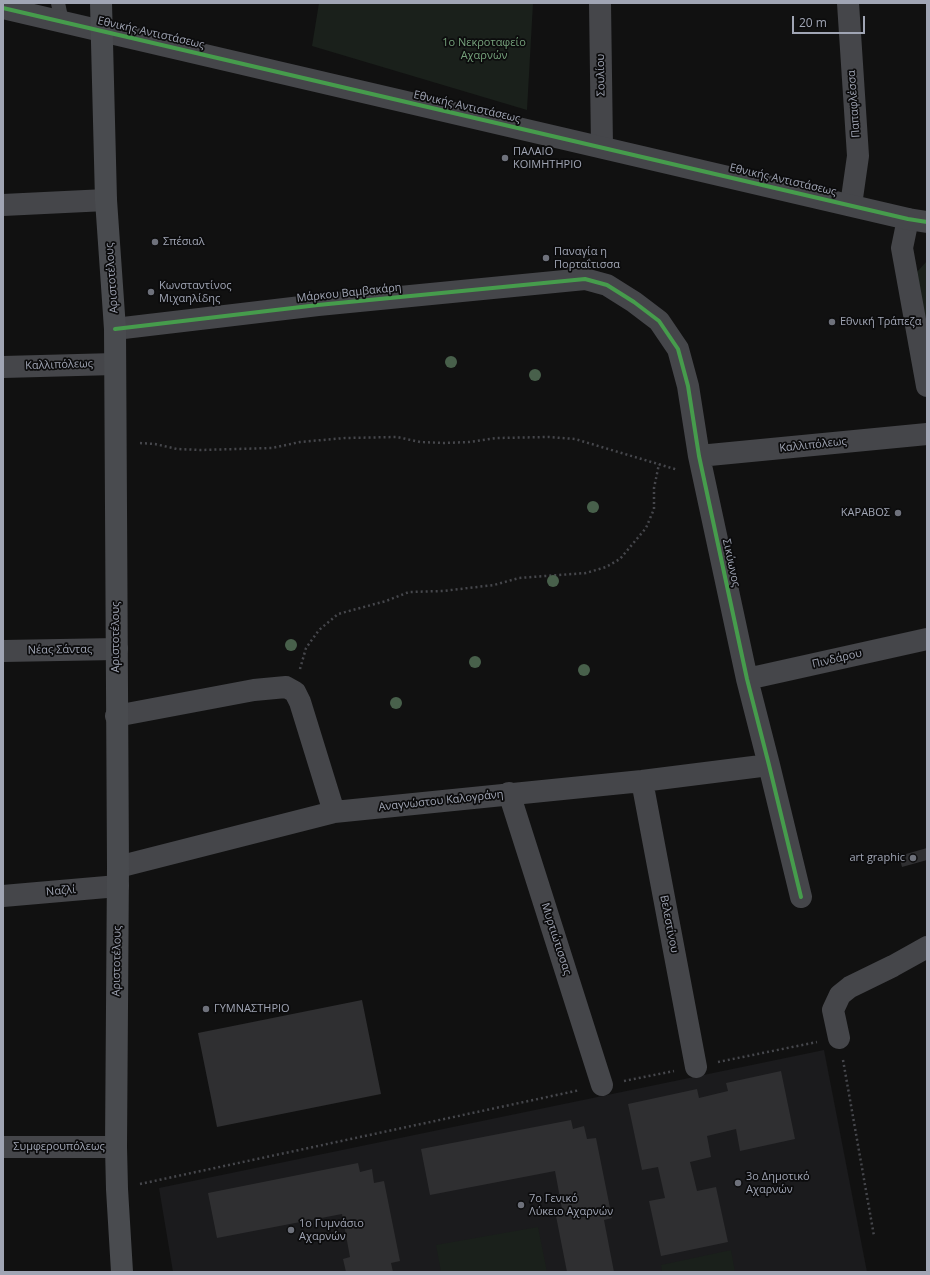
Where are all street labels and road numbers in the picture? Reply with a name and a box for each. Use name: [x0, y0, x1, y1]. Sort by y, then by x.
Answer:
street label: Εθνικής Αντιστάσεως: [96, 14, 206, 52]
street label: Σουλίου: [594, 54, 608, 96]
street label: Παπαφλέσσα: [845, 70, 863, 138]
street label: Εθνικής Αντιστάσεως: [412, 88, 522, 126]
street label: Εθνικής Αντιστάσεως: [728, 161, 838, 199]
street label: Αριστοτέλους: [103, 242, 121, 314]
street label: Μάρκου Βαμβακάρη: [296, 281, 402, 305]
street label: Καλλιπόλεως: [25, 357, 93, 373]
street label: Καλλιπόλεως: [779, 435, 847, 455]
street label: Σικύωνος: [719, 538, 743, 588]
street label: Αριστοτέλους: [109, 602, 123, 672]
street label: Νέας Σάντας: [28, 643, 92, 657]
street label: Πινδάρου: [811, 647, 863, 671]
street label: Αναγνώστου Καλογράνη: [378, 788, 504, 814]
street label: Ναζλί: [46, 883, 76, 899]
street label: Βελεστίνου: [657, 894, 681, 954]
street label: Μυρτιώτισσας: [538, 901, 574, 977]
street label: Αριστοτέλους: [110, 925, 124, 997]
street label: Συμφερουπόλεως: [13, 1140, 105, 1154]

